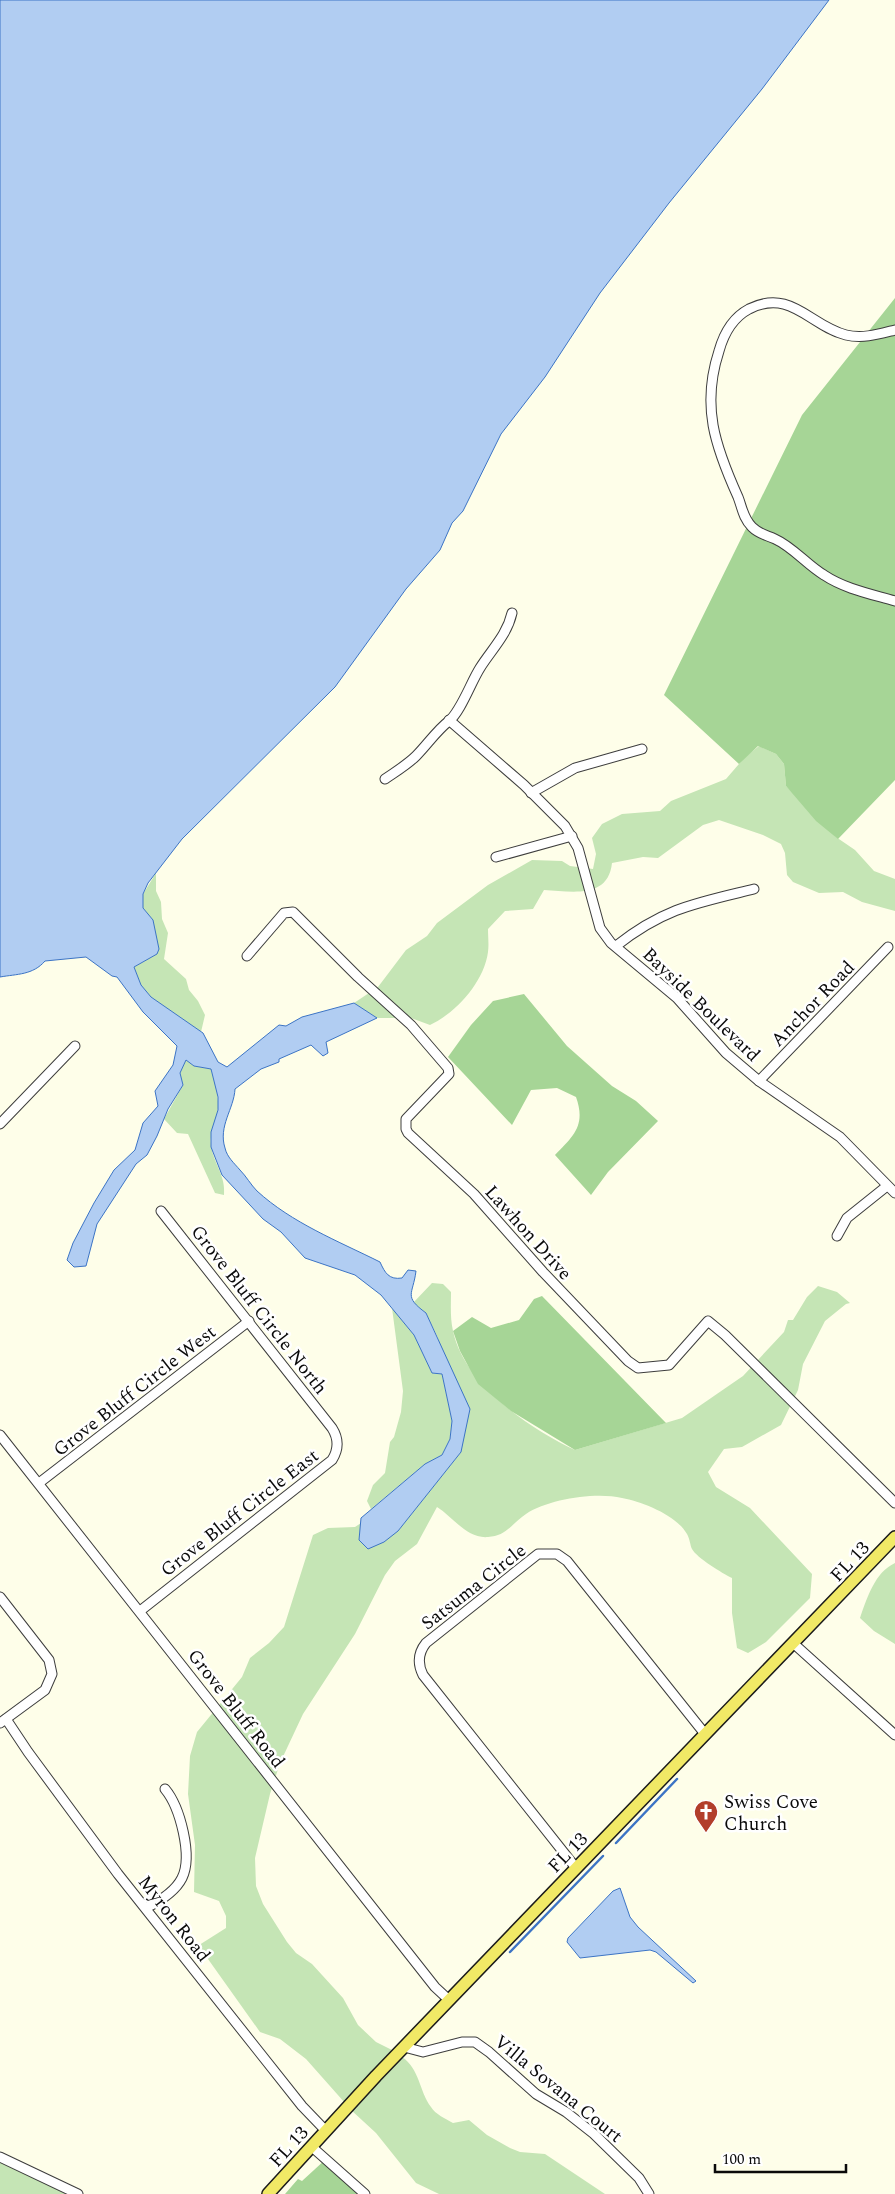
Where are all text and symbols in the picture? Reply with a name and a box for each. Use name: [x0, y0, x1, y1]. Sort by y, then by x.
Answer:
street label: Bayside Boulevard: [635, 941, 767, 1069]
street label: Anchor Road: [764, 954, 862, 1054]
street label: Lawhon Drive: [477, 1179, 579, 1287]
street label: Grove Bluff Circle North: [183, 1219, 334, 1401]
street label: Grove Bluff Circle West: [47, 1318, 223, 1464]
street label: Grove Bluff Circle East: [155, 1442, 326, 1584]
street label: FL 13: [823, 1534, 877, 1589]
street label: Satsuma Circle: [415, 1537, 533, 1638]
street label: Grove Bluff Road: [180, 1643, 292, 1775]
place label: Swiss Cove Church: [724, 1788, 818, 1839]
church icon: Swiss Cove Church: [693, 1799, 719, 1833]
street label: FL 13: [541, 1826, 595, 1880]
street label: Myron Road: [130, 1869, 217, 1969]
street label: Villa Sovana Court: [487, 2028, 629, 2150]
street label: FL 13: [262, 2119, 316, 2174]
scale bar: [715, 2142, 846, 2174]
text: 100 m: [722, 2148, 761, 2171]

